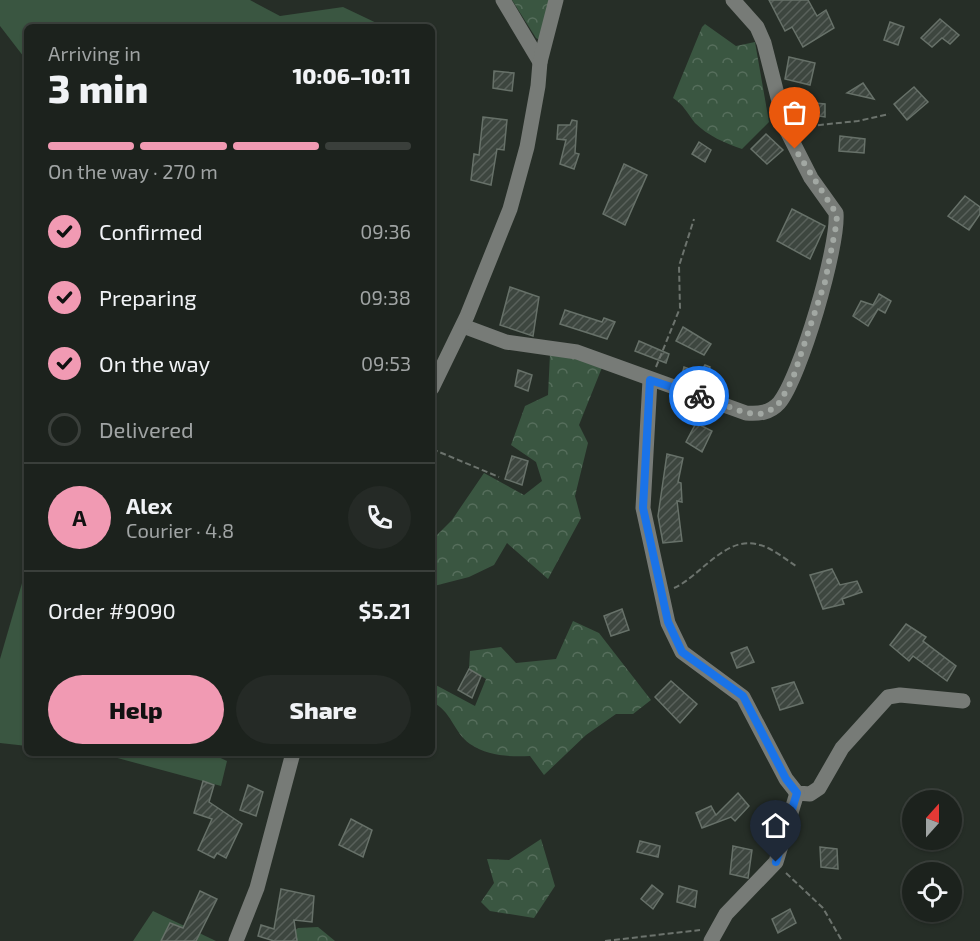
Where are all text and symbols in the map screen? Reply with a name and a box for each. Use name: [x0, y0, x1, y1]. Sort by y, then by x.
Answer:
text: Arriving in: [48, 41, 141, 65]
text: 10:06–10:11: [292, 62, 411, 88]
text: 3 min: [48, 64, 148, 111]
pin: [769, 87, 820, 149]
icon: bag: [778, 96, 811, 129]
text: On the way · 270 m: [48, 159, 218, 183]
icon: check: [48, 215, 81, 248]
text: Confirmed: [99, 218, 203, 244]
text: 09:36: [360, 219, 411, 243]
icon: check: [48, 281, 81, 314]
text: Preparing: [99, 284, 197, 310]
text: 09:38: [360, 285, 411, 309]
icon: check: [48, 347, 81, 380]
text: On the way: [99, 350, 210, 376]
text: 09:53: [361, 351, 411, 375]
courier: [669, 366, 729, 426]
icon: bike: [683, 380, 716, 413]
text: Delivered: [99, 416, 194, 442]
button: phone: [348, 486, 411, 549]
text: Alex: [126, 492, 172, 518]
text: A: [72, 504, 87, 530]
text: Courier · 4.8: [126, 518, 234, 542]
text: Order #9090: [48, 597, 176, 623]
text: $5.21: [358, 597, 411, 623]
button: Help: [48, 675, 224, 744]
button: Share: [236, 675, 411, 744]
north arrow: [902, 790, 962, 850]
map controls: [902, 790, 962, 922]
pin: [750, 800, 801, 862]
icon: home: [759, 809, 792, 842]
button: locate: [902, 862, 962, 922]

